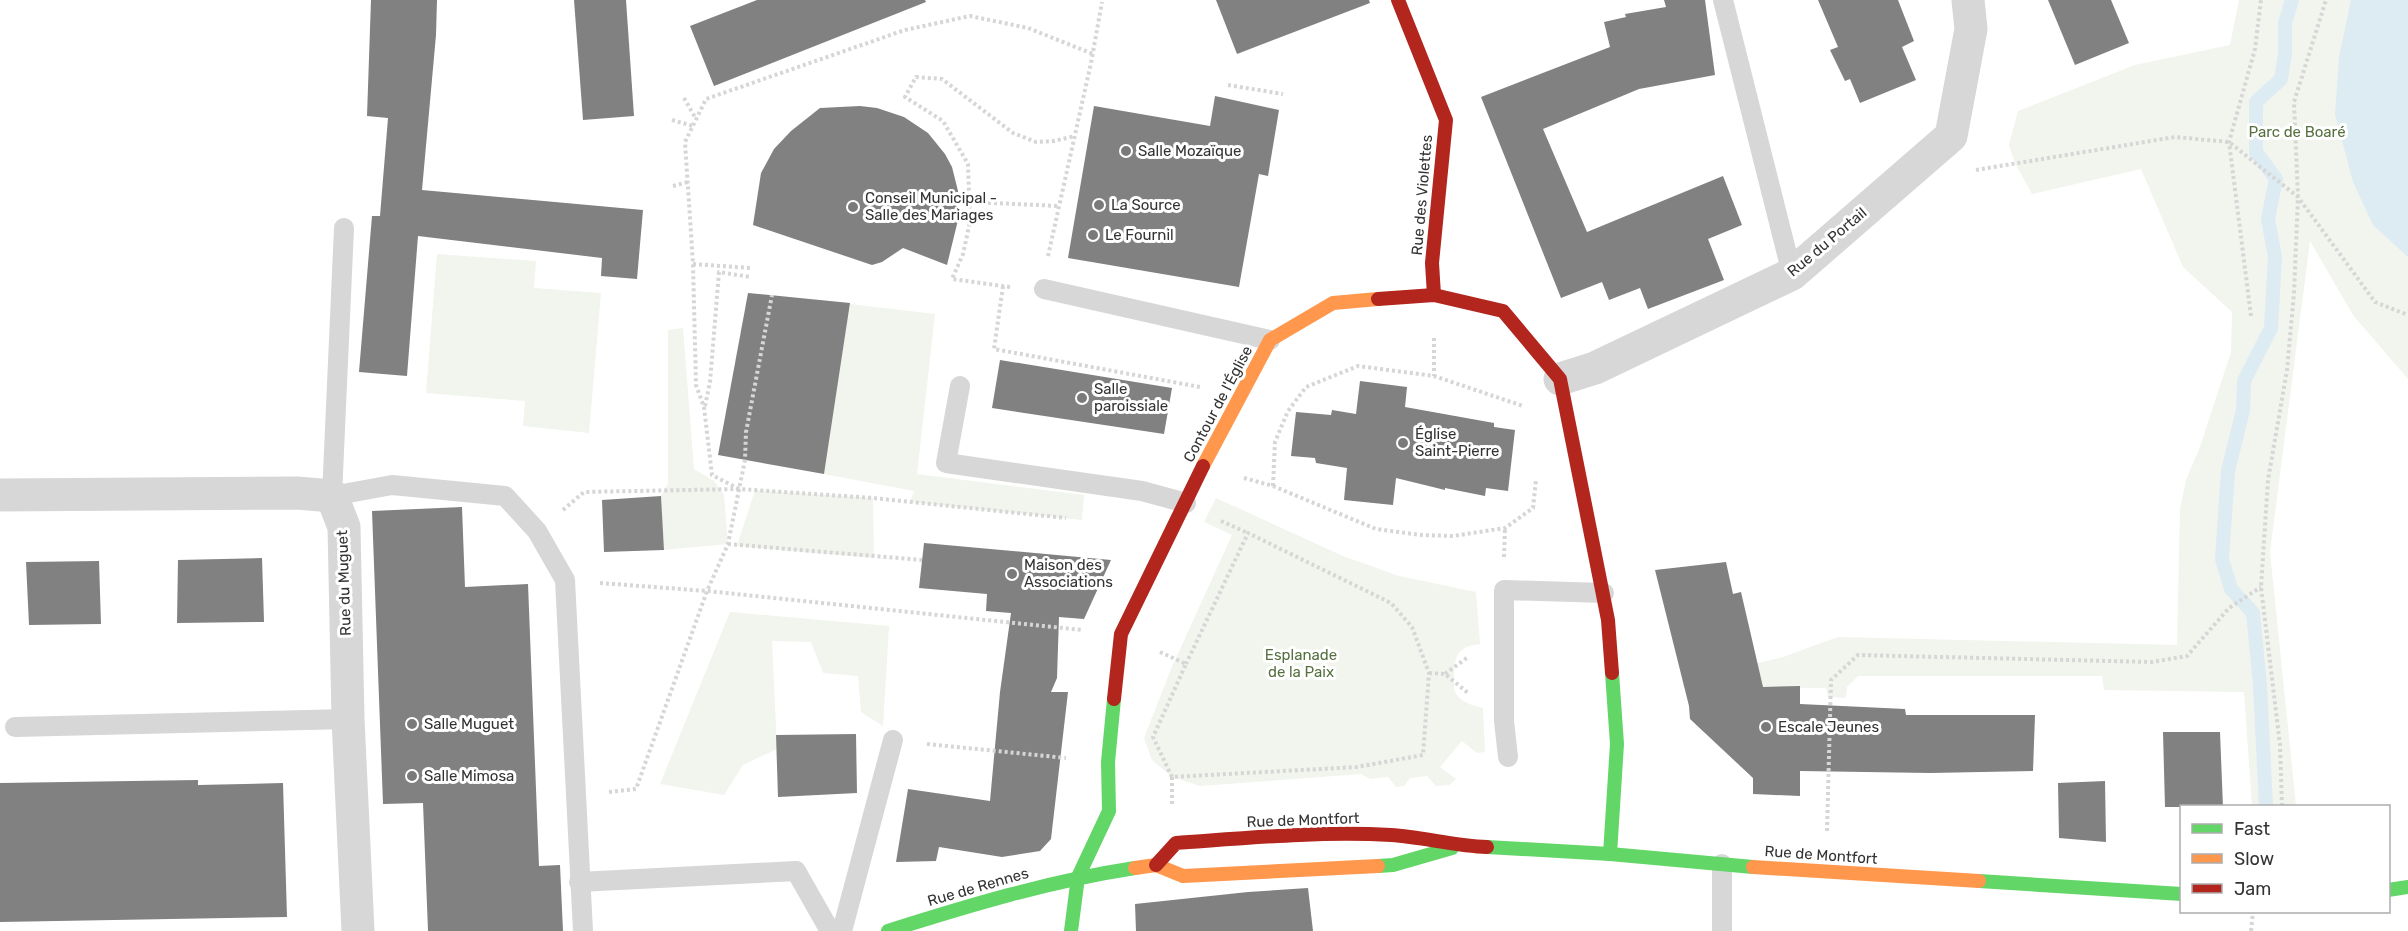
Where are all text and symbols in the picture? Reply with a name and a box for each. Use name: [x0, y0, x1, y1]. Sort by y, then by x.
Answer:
park label: Parc de Boaré: [2248, 123, 2346, 141]
street label: Rue des Violettes: [1408, 134, 1436, 256]
place label: Salle Mozaïque: [1138, 142, 1241, 160]
marker: Salle Mozaïque: [1119, 144, 1133, 158]
place label: Conseil Municipal - Salle des Mariages: [865, 189, 997, 224]
place label: La Source: [1111, 196, 1181, 214]
marker: La Source: [1092, 198, 1106, 212]
marker: Conseil Municipal - Salle des Mariages: [846, 200, 860, 214]
street label: Rue du Portail: [1784, 204, 1870, 280]
place label: Le Fournil: [1105, 226, 1174, 244]
marker: Le Fournil: [1086, 228, 1100, 242]
street label: Contour de l'Église: [1180, 343, 1256, 465]
place label: Salle paroissiale: [1094, 380, 1168, 415]
marker: Salle paroissiale: [1075, 391, 1089, 405]
place label: Église Saint-Pierre: [1415, 425, 1499, 460]
marker: Église Saint-Pierre: [1396, 436, 1410, 450]
street label: Rue du Muguet: [333, 530, 355, 636]
place label: Maison des Associations: [1024, 556, 1113, 591]
marker: Maison des Associations: [1005, 567, 1019, 581]
park label: Esplanade de la Paix: [1265, 646, 1337, 681]
place label: Salle Muguet: [424, 715, 514, 733]
marker: Salle Muguet: [405, 717, 419, 731]
place label: Escale Jeunes: [1778, 718, 1879, 736]
marker: Escale Jeunes: [1759, 720, 1773, 734]
place label: Salle Mimosa: [424, 767, 514, 785]
marker: Salle Mimosa: [405, 769, 419, 783]
legend: [2180, 805, 2390, 913]
street label: Rue de Montfort: [1246, 809, 1360, 831]
text: Fast: [2234, 818, 2270, 840]
street label: Rue de Montfort: [1764, 842, 1878, 868]
text: Slow: [2234, 848, 2274, 870]
street label: Rue de Rennes: [925, 864, 1031, 910]
text: Jam: [2234, 878, 2271, 900]

